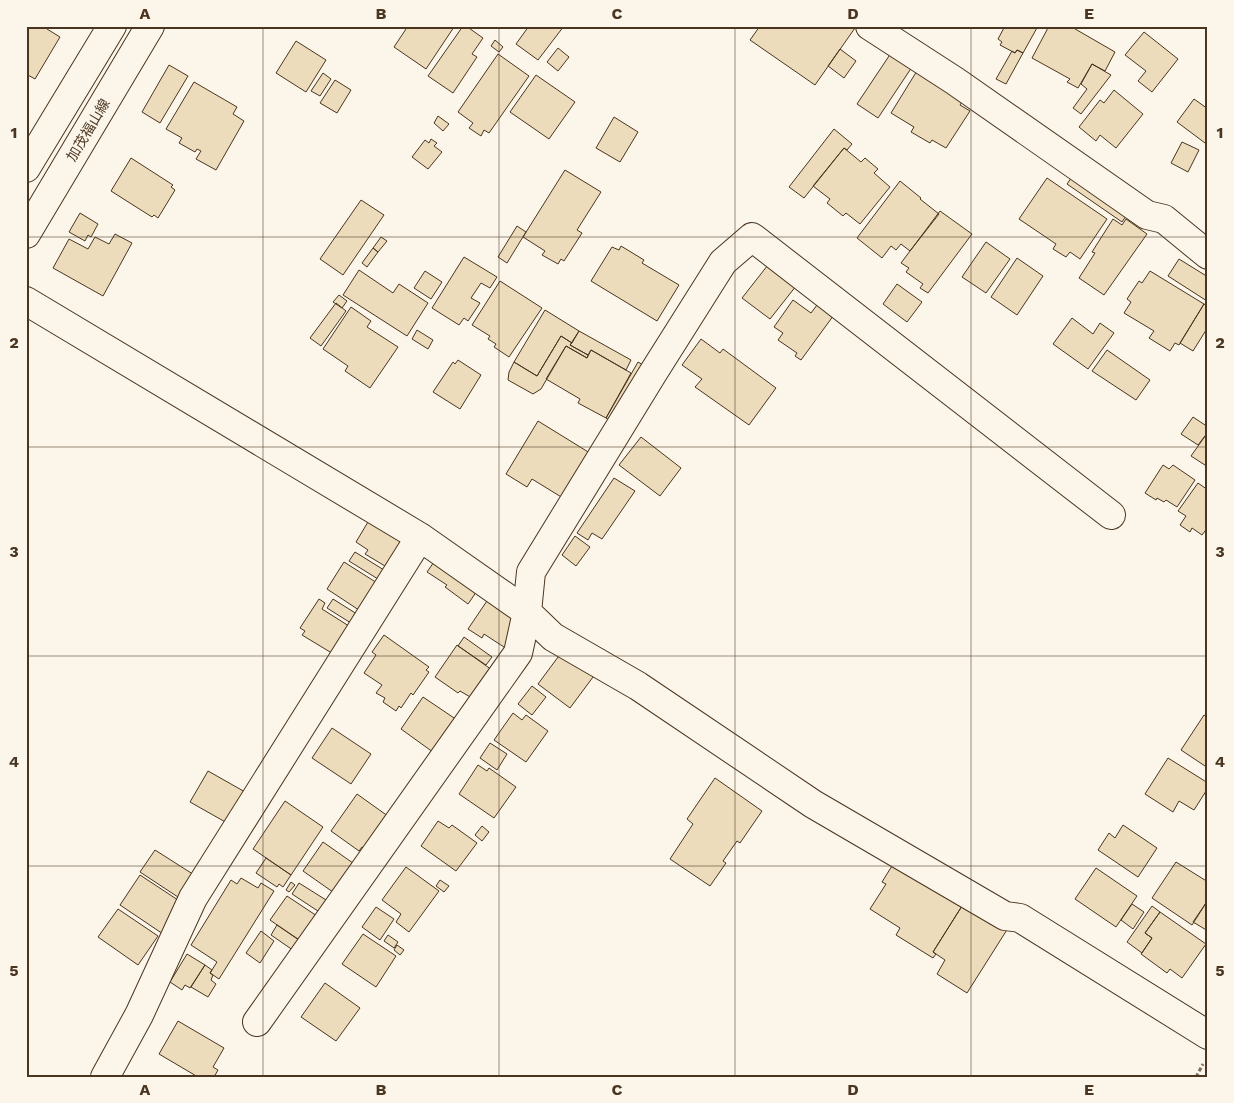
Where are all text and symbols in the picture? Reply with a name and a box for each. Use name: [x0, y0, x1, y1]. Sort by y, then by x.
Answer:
text: A: [140, 4, 151, 23]
text: B: [376, 4, 387, 23]
text: C: [612, 4, 623, 23]
text: D: [847, 4, 859, 23]
text: E: [1084, 4, 1094, 23]
street label: 加茂福山線: [63, 96, 113, 164]
text: 1: [11, 123, 17, 142]
text: 1: [1217, 123, 1223, 142]
text: 2: [9, 333, 19, 352]
text: 2: [1215, 333, 1225, 352]
text: 3: [9, 542, 19, 561]
text: 3: [1215, 542, 1225, 561]
text: 4: [9, 752, 19, 771]
text: 4: [1215, 752, 1225, 771]
text: 5: [9, 961, 19, 980]
text: 5: [1215, 961, 1225, 980]
text: A: [140, 1080, 151, 1099]
text: B: [376, 1080, 387, 1099]
text: C: [612, 1080, 623, 1099]
text: D: [847, 1080, 859, 1099]
text: E: [1084, 1080, 1094, 1099]

